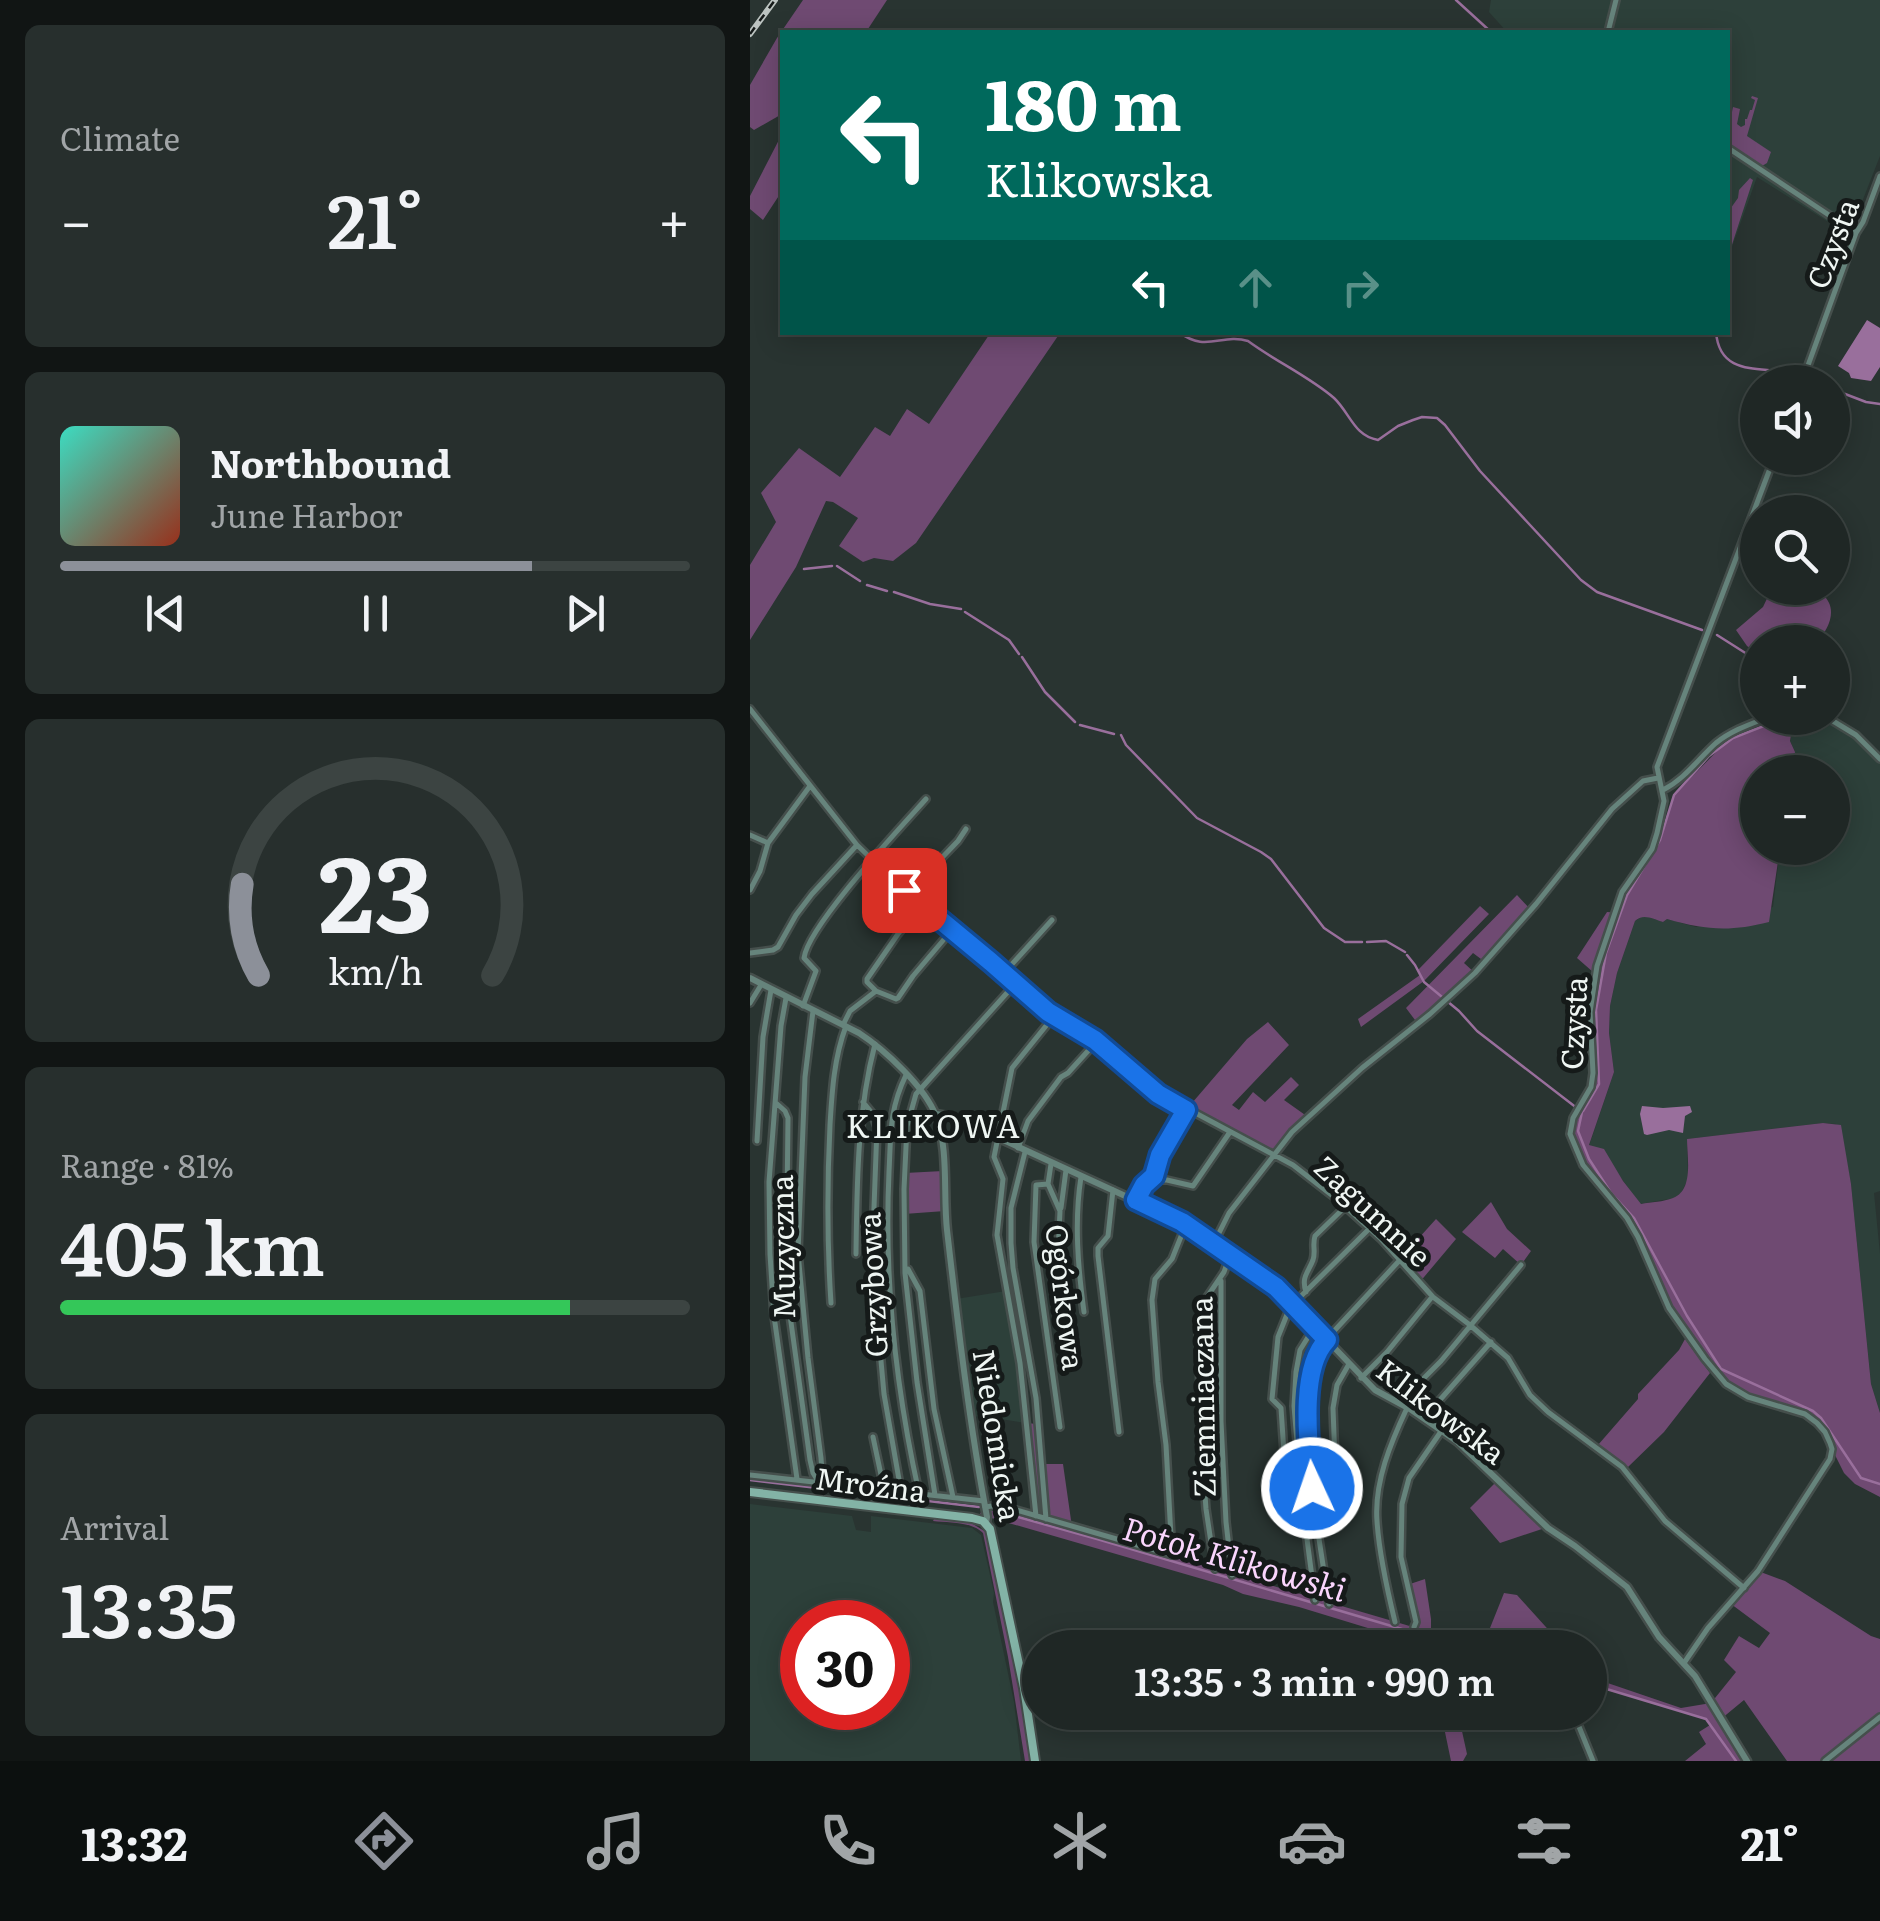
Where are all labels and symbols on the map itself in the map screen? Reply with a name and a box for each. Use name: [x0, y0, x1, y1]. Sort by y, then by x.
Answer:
street label: Czysta: [1794, 191, 1869, 294]
pin: [862, 848, 947, 933]
street label: Czysta: [1548, 974, 1596, 1071]
district label: KLIKOWA: [846, 1100, 1022, 1148]
street label: Zagumnie: [1306, 1144, 1442, 1276]
street label: Muzyczna: [758, 1174, 804, 1320]
street label: Grzybowa: [845, 1211, 897, 1359]
street label: Ogórkowa: [1036, 1221, 1098, 1373]
street label: Ziemniaczana: [1177, 1295, 1225, 1498]
street label: Niedomicka: [964, 1346, 1034, 1525]
street label: Klikowska: [1368, 1347, 1516, 1474]
position arrow: [1260, 1436, 1364, 1540]
street label: Mroźna: [813, 1454, 930, 1512]
water label: Potok Klikowski: [1118, 1502, 1353, 1612]
speed limit sign: 30: [780, 1600, 910, 1730]

